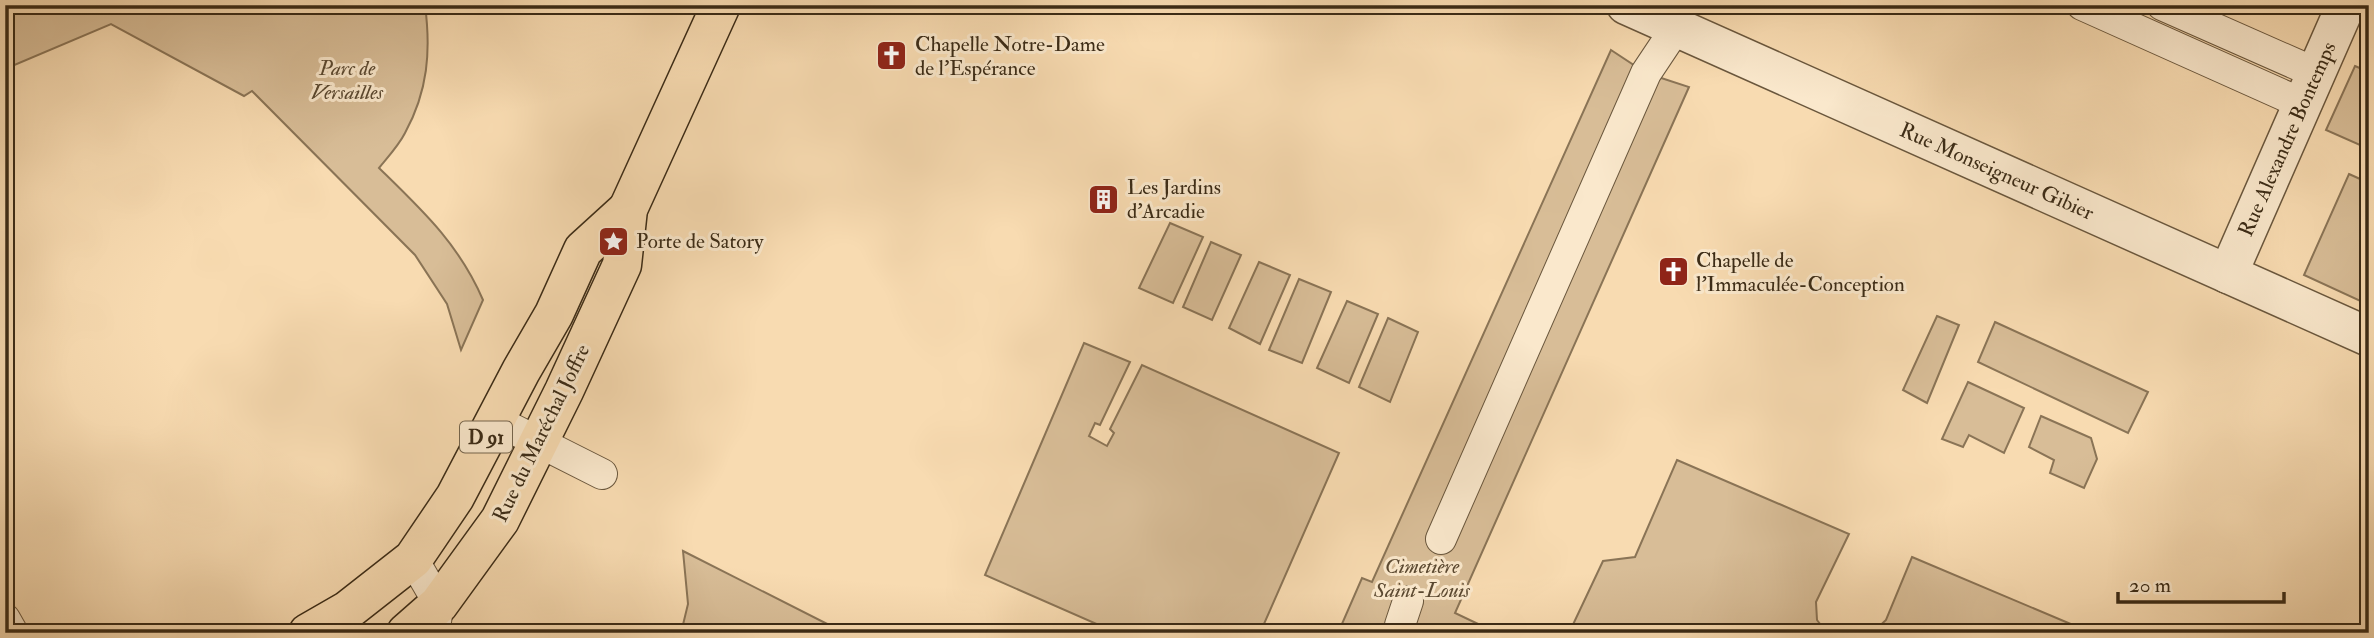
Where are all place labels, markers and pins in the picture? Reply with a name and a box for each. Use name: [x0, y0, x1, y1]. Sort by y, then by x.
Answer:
place label: Chapelle Notre-Dame de l'Espérance: [915, 31, 1105, 82]
church icon: Chapelle Notre-Dame de l'Espérance: [875, 39, 909, 73]
place label: Les Jardins d'Arcadie: [1127, 174, 1221, 225]
building icon: Les Jardins d'Arcadie: [1087, 182, 1121, 216]
place icon: Porte de Satory: [596, 224, 630, 258]
place label: Porte de Satory: [636, 228, 764, 255]
place label: Chapelle de l'Immaculée-Conception: [1696, 247, 1905, 298]
church icon: Chapelle de l'Immaculée-Conception: [1656, 255, 1690, 289]

